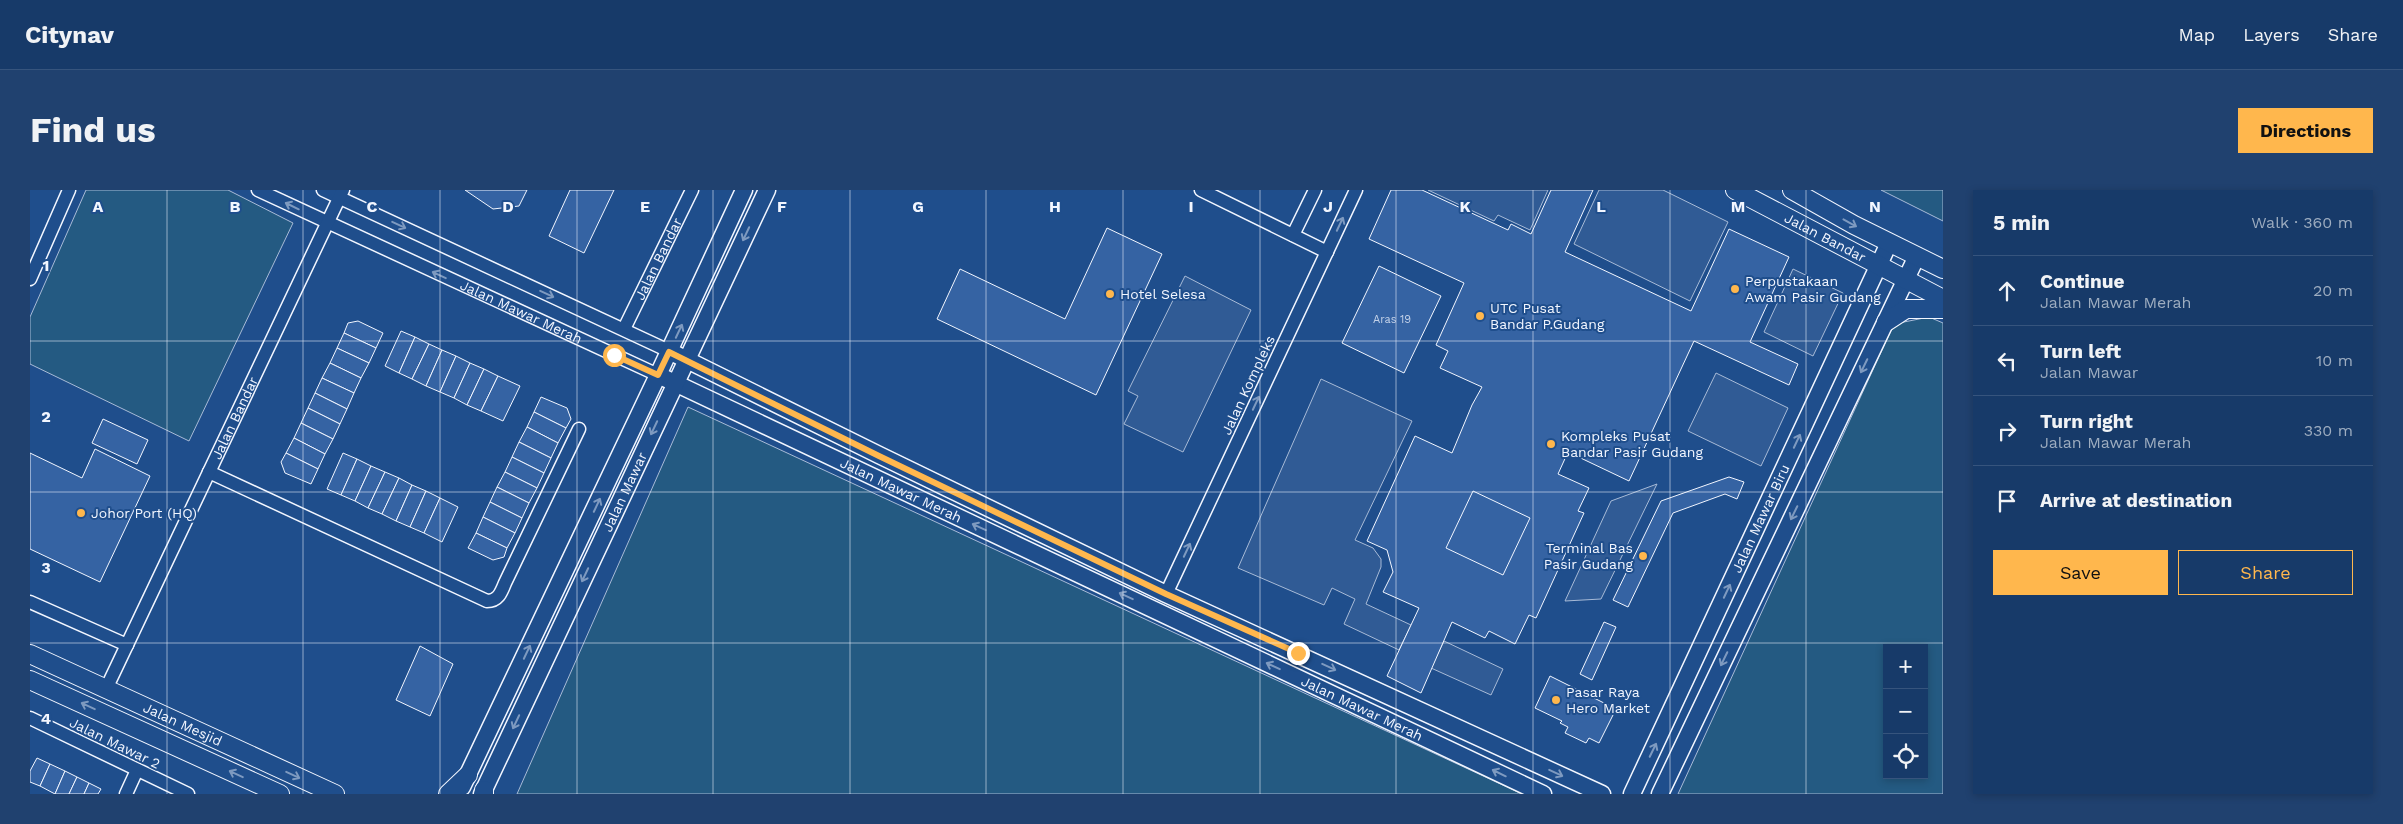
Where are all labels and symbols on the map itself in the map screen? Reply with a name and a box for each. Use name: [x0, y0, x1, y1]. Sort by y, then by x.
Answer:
text: A: [93, 197, 104, 216]
text: B: [230, 197, 241, 216]
text: C: [367, 197, 378, 216]
text: D: [502, 197, 514, 216]
text: E: [640, 197, 650, 216]
text: F: [777, 197, 787, 216]
text: G: [912, 197, 924, 216]
text: H: [1049, 197, 1061, 216]
text: I: [1188, 197, 1194, 216]
text: J: [1323, 197, 1333, 216]
text: K: [1459, 197, 1471, 216]
text: L: [1596, 197, 1606, 216]
text: M: [1731, 197, 1745, 216]
text: N: [1869, 197, 1881, 216]
one-way arrow: [285, 201, 300, 210]
street label: Jalan Bandar: [1782, 209, 1869, 265]
street label: Jalan Bandar: [631, 215, 685, 303]
one-way arrow: [1336, 217, 1346, 232]
one-way arrow: [1843, 218, 1858, 228]
one-way arrow: [391, 221, 406, 231]
one-way arrow: [741, 226, 750, 241]
text: 1: [43, 256, 49, 275]
one-way arrow: [432, 269, 447, 279]
place label: Perpustakaan Awam Pasir Gudang: [1745, 273, 1881, 305]
street label: Jalan Mawar Merah: [458, 277, 585, 347]
marker: Perpustakaan Awam Pasir Gudang: [1729, 283, 1741, 295]
place label: Hotel Selesa: [1120, 286, 1206, 302]
marker: Hotel Selesa: [1104, 288, 1116, 300]
one-way arrow: [539, 289, 554, 299]
place label: UTC Pusat Bandar P.Gudang: [1490, 300, 1605, 332]
marker: UTC Pusat Bandar P.Gudang: [1474, 310, 1486, 322]
house number: Aras 19: [1373, 313, 1411, 326]
one-way arrow: [674, 324, 684, 339]
street label: Jalan Kompleks: [1218, 333, 1278, 437]
route start: [603, 344, 626, 367]
one-way arrow: [1859, 358, 1869, 373]
street label: Jalan Bandar: [208, 374, 261, 462]
one-way arrow: [1251, 395, 1261, 410]
text: 2: [41, 407, 51, 426]
one-way arrow: [649, 420, 658, 435]
place label: Kompleks Pusat Bandar Pasir Gudang: [1561, 428, 1703, 460]
one-way arrow: [1793, 434, 1802, 449]
marker: Kompleks Pusat Bandar Pasir Gudang: [1545, 438, 1557, 450]
street label: Jalan Mawar: [599, 449, 650, 534]
street label: Jalan Mawar Merah: [838, 454, 965, 526]
street label: Jalan Mawar Biru: [1728, 462, 1793, 575]
one-way arrow: [592, 498, 602, 513]
place label: Johor Port (HQ): [91, 505, 197, 521]
one-way arrow: [1789, 505, 1798, 520]
marker: Johor Port (HQ): [75, 507, 87, 519]
one-way arrow: [972, 522, 987, 532]
place label: Terminal Bas Pasir Gudang: [1544, 540, 1634, 572]
one-way arrow: [1182, 542, 1192, 557]
marker: Terminal Bas Pasir Gudang: [1637, 550, 1649, 562]
text: 3: [41, 558, 51, 577]
one-way arrow: [580, 567, 589, 582]
one-way arrow: [1723, 584, 1733, 599]
one-way arrow: [1119, 591, 1134, 601]
route end: [1287, 642, 1310, 665]
one-way arrow: [522, 644, 532, 659]
one-way arrow: [1719, 652, 1729, 667]
one-way arrow: [1266, 660, 1281, 670]
one-way arrow: [1322, 663, 1337, 673]
street label: Jalan Mawar Merah: [1299, 673, 1425, 744]
place label: Pasar Raya Hero Market: [1566, 684, 1650, 716]
marker: Pasar Raya Hero Market: [1550, 694, 1562, 706]
street label: Jalan Mesjid: [141, 699, 225, 749]
one-way arrow: [81, 701, 96, 711]
text: 4: [41, 709, 51, 728]
street label: Jalan Mawar 2: [67, 714, 163, 772]
one-way arrow: [511, 714, 520, 729]
one-way arrow: [1648, 743, 1658, 758]
one-way arrow: [229, 768, 244, 778]
one-way arrow: [1492, 768, 1507, 777]
one-way arrow: [1548, 769, 1563, 778]
one-way arrow: [286, 770, 301, 780]

